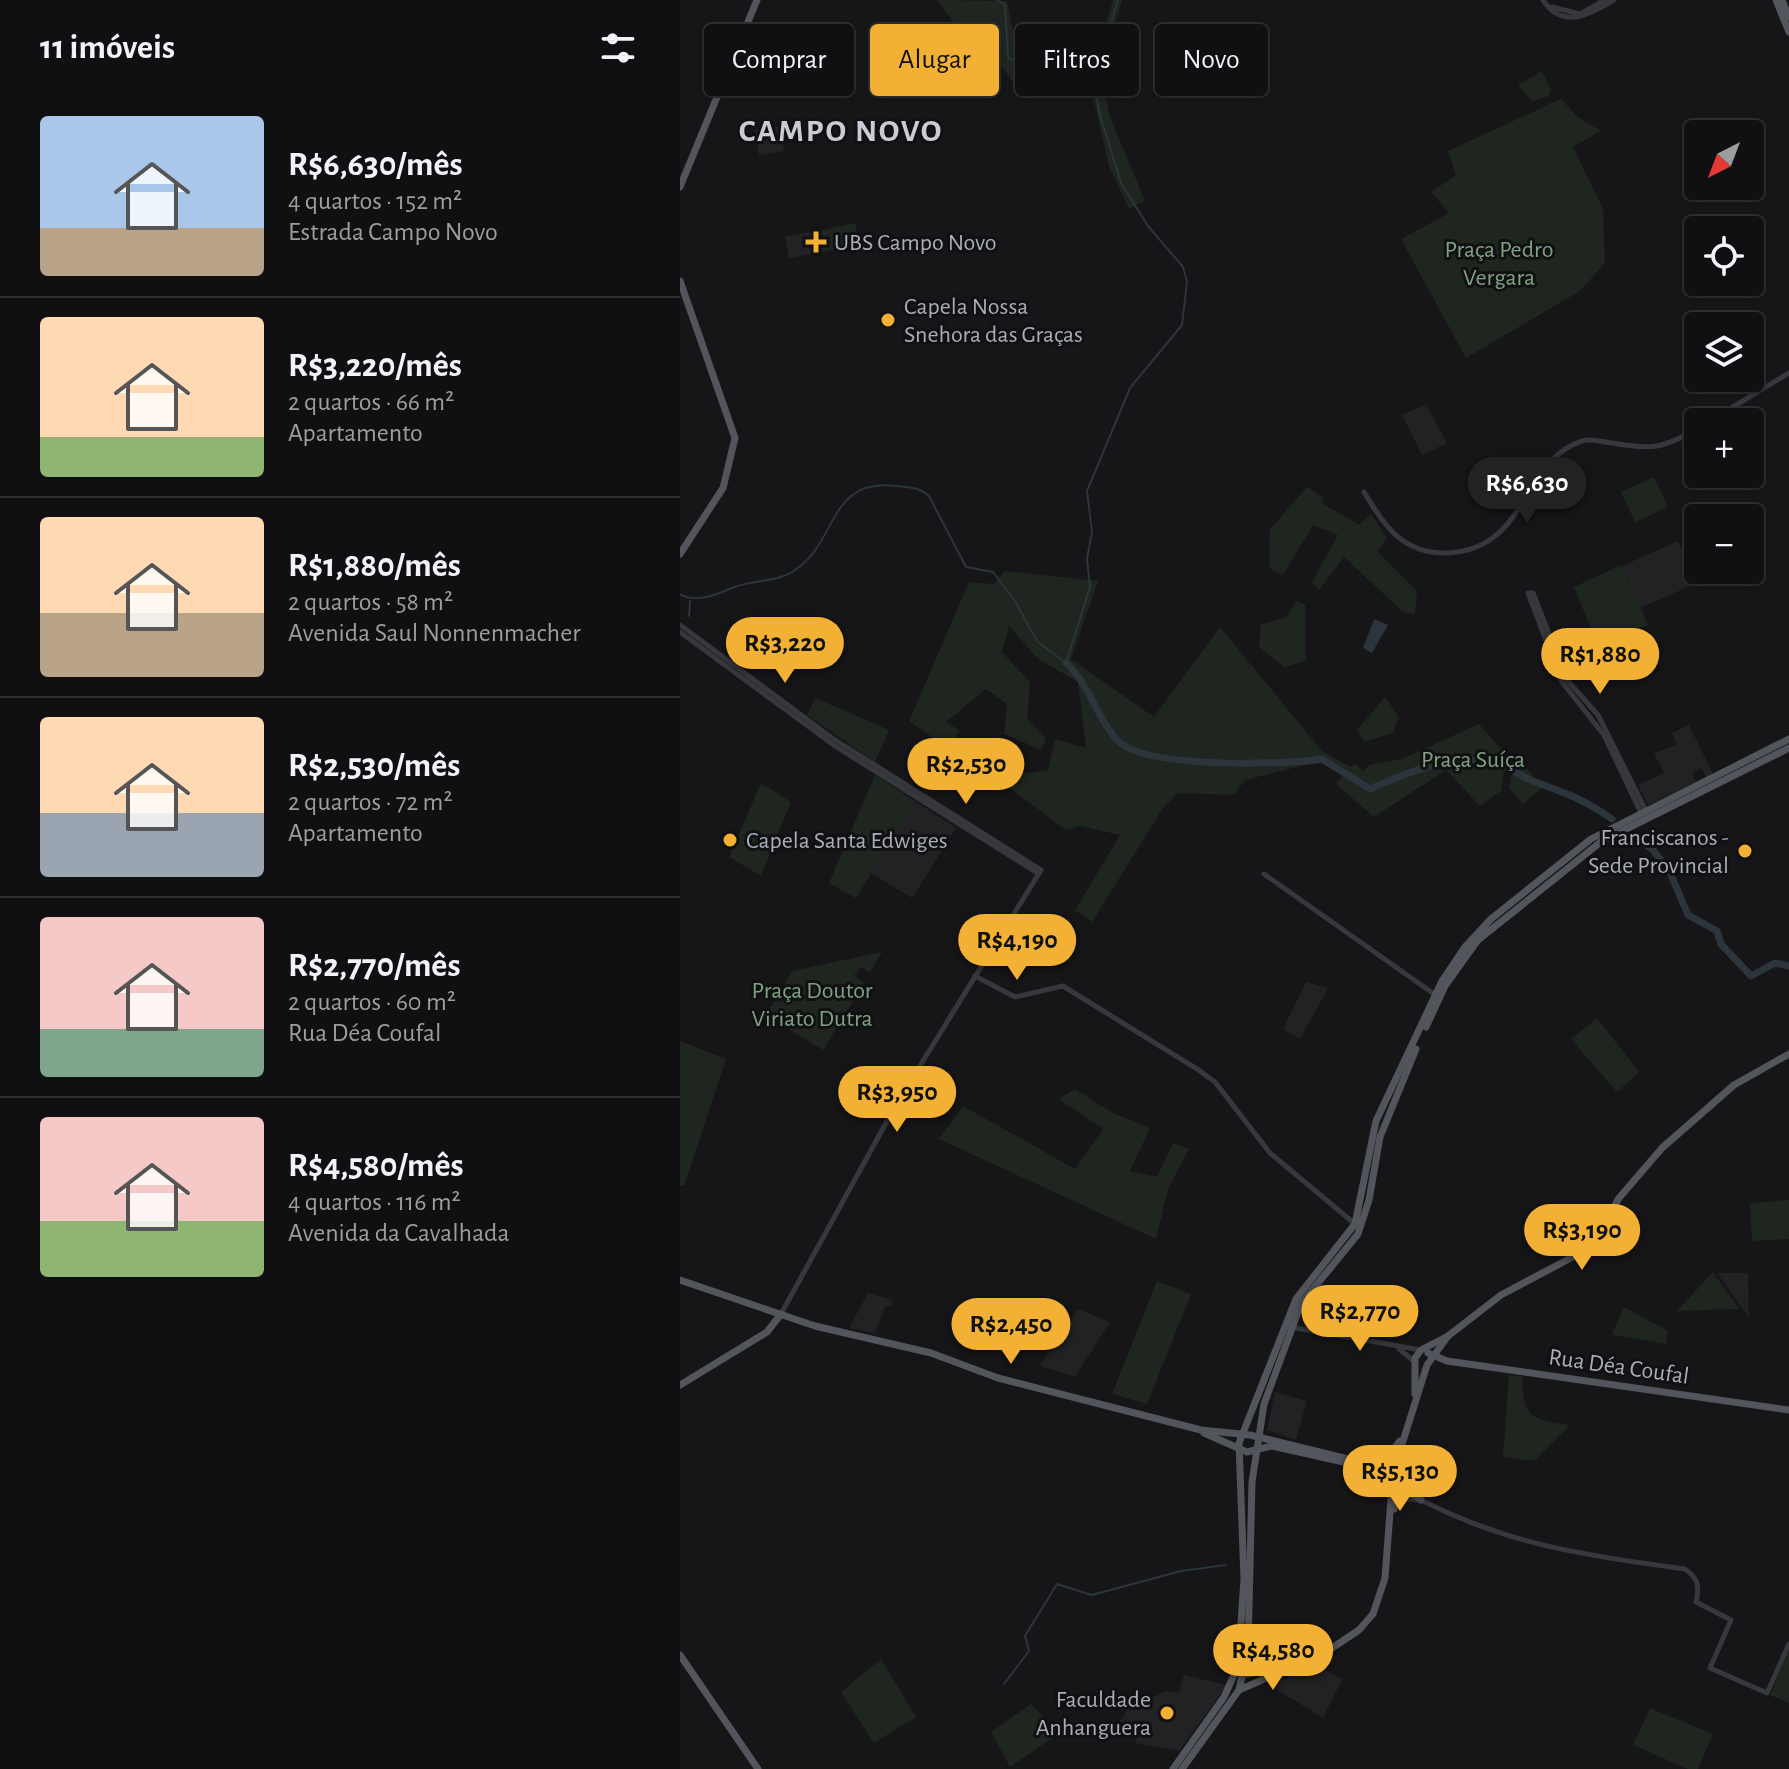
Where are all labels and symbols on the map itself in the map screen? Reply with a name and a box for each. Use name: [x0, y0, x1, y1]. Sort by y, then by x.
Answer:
district label: CAMPO NOVO: [739, 115, 943, 147]
north arrow: [1684, 120, 1764, 200]
marker: UBS Campo Novo: [805, 231, 827, 253]
place label: UBS Campo Novo: [834, 231, 997, 255]
park label: Praça Pedro Vergara: [1444, 238, 1554, 290]
place label: Capela Nossa Snehora das Graças: [904, 295, 1083, 347]
marker: Capela Nossa Snehora das Graças: [879, 311, 897, 329]
pin: R$6,630: [1453, 457, 1601, 525]
pin: R$3,220: [711, 617, 859, 685]
pin: R$1,880: [1526, 628, 1674, 696]
pin: R$2,530: [892, 738, 1040, 806]
park label: Praça Suíça: [1421, 748, 1525, 772]
place label: Franciscanos - Sede Provincial: [1588, 826, 1729, 878]
place label: Capela Santa Edwiges: [746, 829, 948, 853]
marker: Capela Santa Edwiges: [721, 831, 739, 849]
marker: Franciscanos - Sede Provincial: [1736, 842, 1754, 860]
pin: R$4,190: [943, 914, 1091, 982]
park label: Praça Doutor Viriato Dutra: [751, 979, 873, 1031]
pin: R$3,950: [823, 1066, 971, 1134]
pin: R$3,190: [1508, 1204, 1656, 1272]
pin: R$2,770: [1286, 1285, 1434, 1353]
pin: R$2,450: [937, 1298, 1085, 1366]
street label: Rua Déa Coufal: [1547, 1345, 1691, 1389]
pin: R$5,130: [1326, 1445, 1474, 1513]
pin: R$4,580: [1199, 1624, 1347, 1692]
place label: Faculdade Anhanguera: [1036, 1688, 1151, 1740]
marker: Faculdade Anhanguera: [1158, 1704, 1176, 1722]

